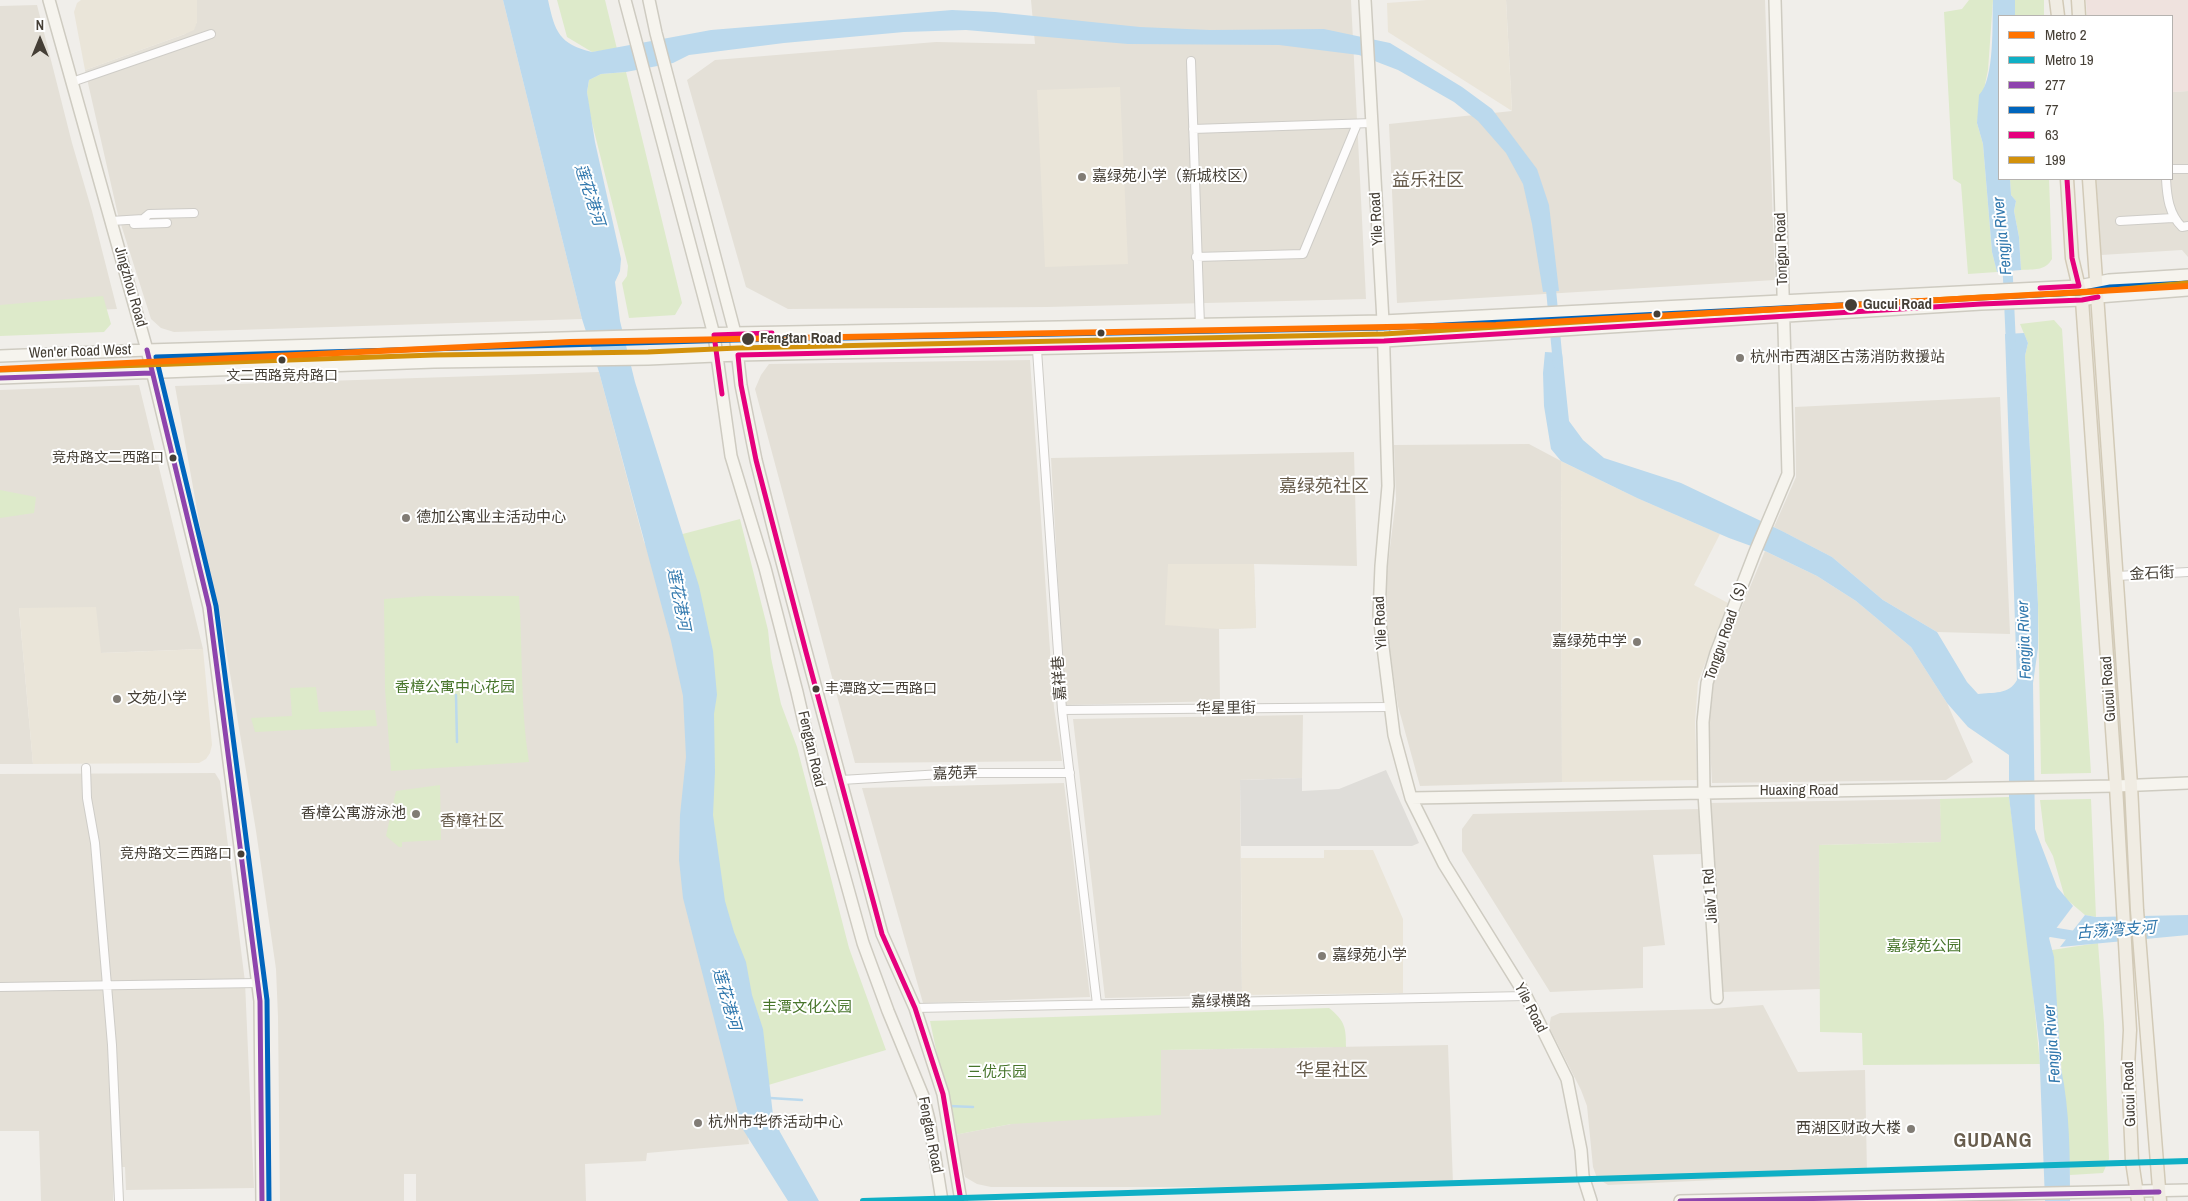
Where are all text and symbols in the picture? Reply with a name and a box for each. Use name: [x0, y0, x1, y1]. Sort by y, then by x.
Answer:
north arrow: [15, 15, 65, 65]
legend: [1998, 15, 2173, 180]
text: N: [36, 16, 44, 34]
text: Metro 2: [2045, 24, 2087, 45]
text: Metro 19: [2045, 49, 2094, 70]
text: 277: [2045, 74, 2066, 95]
text: 77: [2045, 99, 2059, 120]
text: 63: [2045, 124, 2059, 145]
text: 199: [2045, 149, 2066, 170]
water label: 莲花港河: [570, 162, 608, 228]
place label: 嘉绿苑小学（新城校区）: [1092, 168, 1257, 186]
district label: 益乐社区: [1392, 170, 1464, 192]
marker: 嘉绿苑小学（新城校区）: [1076, 171, 1088, 183]
street label: Yile Road: [1367, 192, 1387, 246]
water label: Fengjia River: [1989, 196, 2017, 276]
street label: Tongpu Road: [1772, 212, 1792, 286]
street label: Jingzhou Road: [110, 245, 150, 329]
place label: Gucui Road: [1863, 296, 1932, 314]
marker: Gucui Road: [1843, 297, 1859, 313]
unlabelled marker: [1652, 309, 1662, 319]
unlabelled marker: [1096, 328, 1106, 338]
place label: Fengtan Road: [760, 330, 841, 348]
marker: Fengtan Road: [740, 331, 756, 347]
street label: Wen'er Road West: [29, 341, 131, 363]
place label: 杭州市西湖区古荡消防救援站: [1750, 349, 1945, 367]
marker: 杭州市西湖区古荡消防救援站: [1734, 352, 1746, 364]
marker: 文二西路竞舟路口: [277, 355, 287, 365]
place label: 文二西路竞舟路口: [226, 368, 338, 384]
place label: 竞舟路文二西路口: [52, 450, 164, 466]
marker: 竞舟路文二西路口: [168, 453, 178, 463]
district label: 嘉绿苑社区: [1279, 476, 1369, 498]
place label: 德加公寓业主活动中心: [416, 509, 566, 527]
marker: 德加公寓业主活动中心: [400, 512, 412, 524]
street label: 金石街: [2129, 564, 2175, 584]
water label: 莲花港河: [662, 566, 694, 632]
street label: Tongpu Road（S）: [1701, 571, 1755, 683]
street label: Yile Road: [1371, 596, 1391, 650]
water label: Fengjia River: [2014, 601, 2036, 679]
place label: 嘉绿苑中学: [1552, 633, 1627, 651]
marker: 嘉绿苑中学: [1631, 636, 1643, 648]
street label: 嘉祥巷: [1049, 655, 1071, 701]
street label: Gucui Road: [2098, 656, 2120, 722]
park label: 香樟公寓中心花园: [395, 679, 515, 697]
place label: 丰潭路文二西路口: [825, 681, 937, 697]
marker: 丰潭路文二西路口: [811, 684, 821, 694]
place label: 文苑小学: [127, 690, 187, 708]
marker: 文苑小学: [111, 693, 123, 705]
street label: 华星里街: [1196, 699, 1256, 719]
street label: Fengtan Road: [794, 709, 828, 789]
street label: 嘉苑弄: [932, 764, 978, 784]
street label: Huaxing Road: [1760, 782, 1838, 800]
place label: 香樟公寓游泳池: [301, 805, 406, 823]
marker: 香樟公寓游泳池: [410, 808, 422, 820]
district label: 香樟社区: [440, 812, 504, 832]
place label: 竞舟路文三西路口: [120, 846, 232, 862]
marker: 竞舟路文三西路口: [236, 849, 246, 859]
street label: Jialv 1 Rd: [1700, 868, 1722, 924]
water label: 古荡湾支河: [2075, 919, 2157, 943]
park label: 嘉绿苑公园: [1887, 938, 1961, 956]
place label: 嘉绿苑小学: [1332, 947, 1407, 965]
marker: 嘉绿苑小学: [1316, 950, 1328, 962]
water label: 莲花港河: [708, 966, 744, 1032]
street label: Yile Road: [1510, 980, 1550, 1036]
street label: 嘉绿横路: [1191, 992, 1251, 1012]
park label: 丰潭文化公园: [762, 999, 852, 1017]
water label: Fengjia River: [2041, 1004, 2065, 1084]
district label: 华星社区: [1296, 1060, 1368, 1082]
street label: Gucui Road: [2120, 1061, 2140, 1127]
park label: 三优乐园: [967, 1064, 1027, 1082]
street label: Fengtan Road: [914, 1095, 946, 1175]
place label: 杭州市华侨活动中心: [708, 1114, 843, 1132]
marker: 杭州市华侨活动中心: [692, 1117, 704, 1129]
place label: 西湖区财政大楼: [1796, 1120, 1901, 1138]
marker: 西湖区财政大楼: [1905, 1123, 1917, 1135]
district label: GUDANG: [1953, 1130, 2033, 1154]

